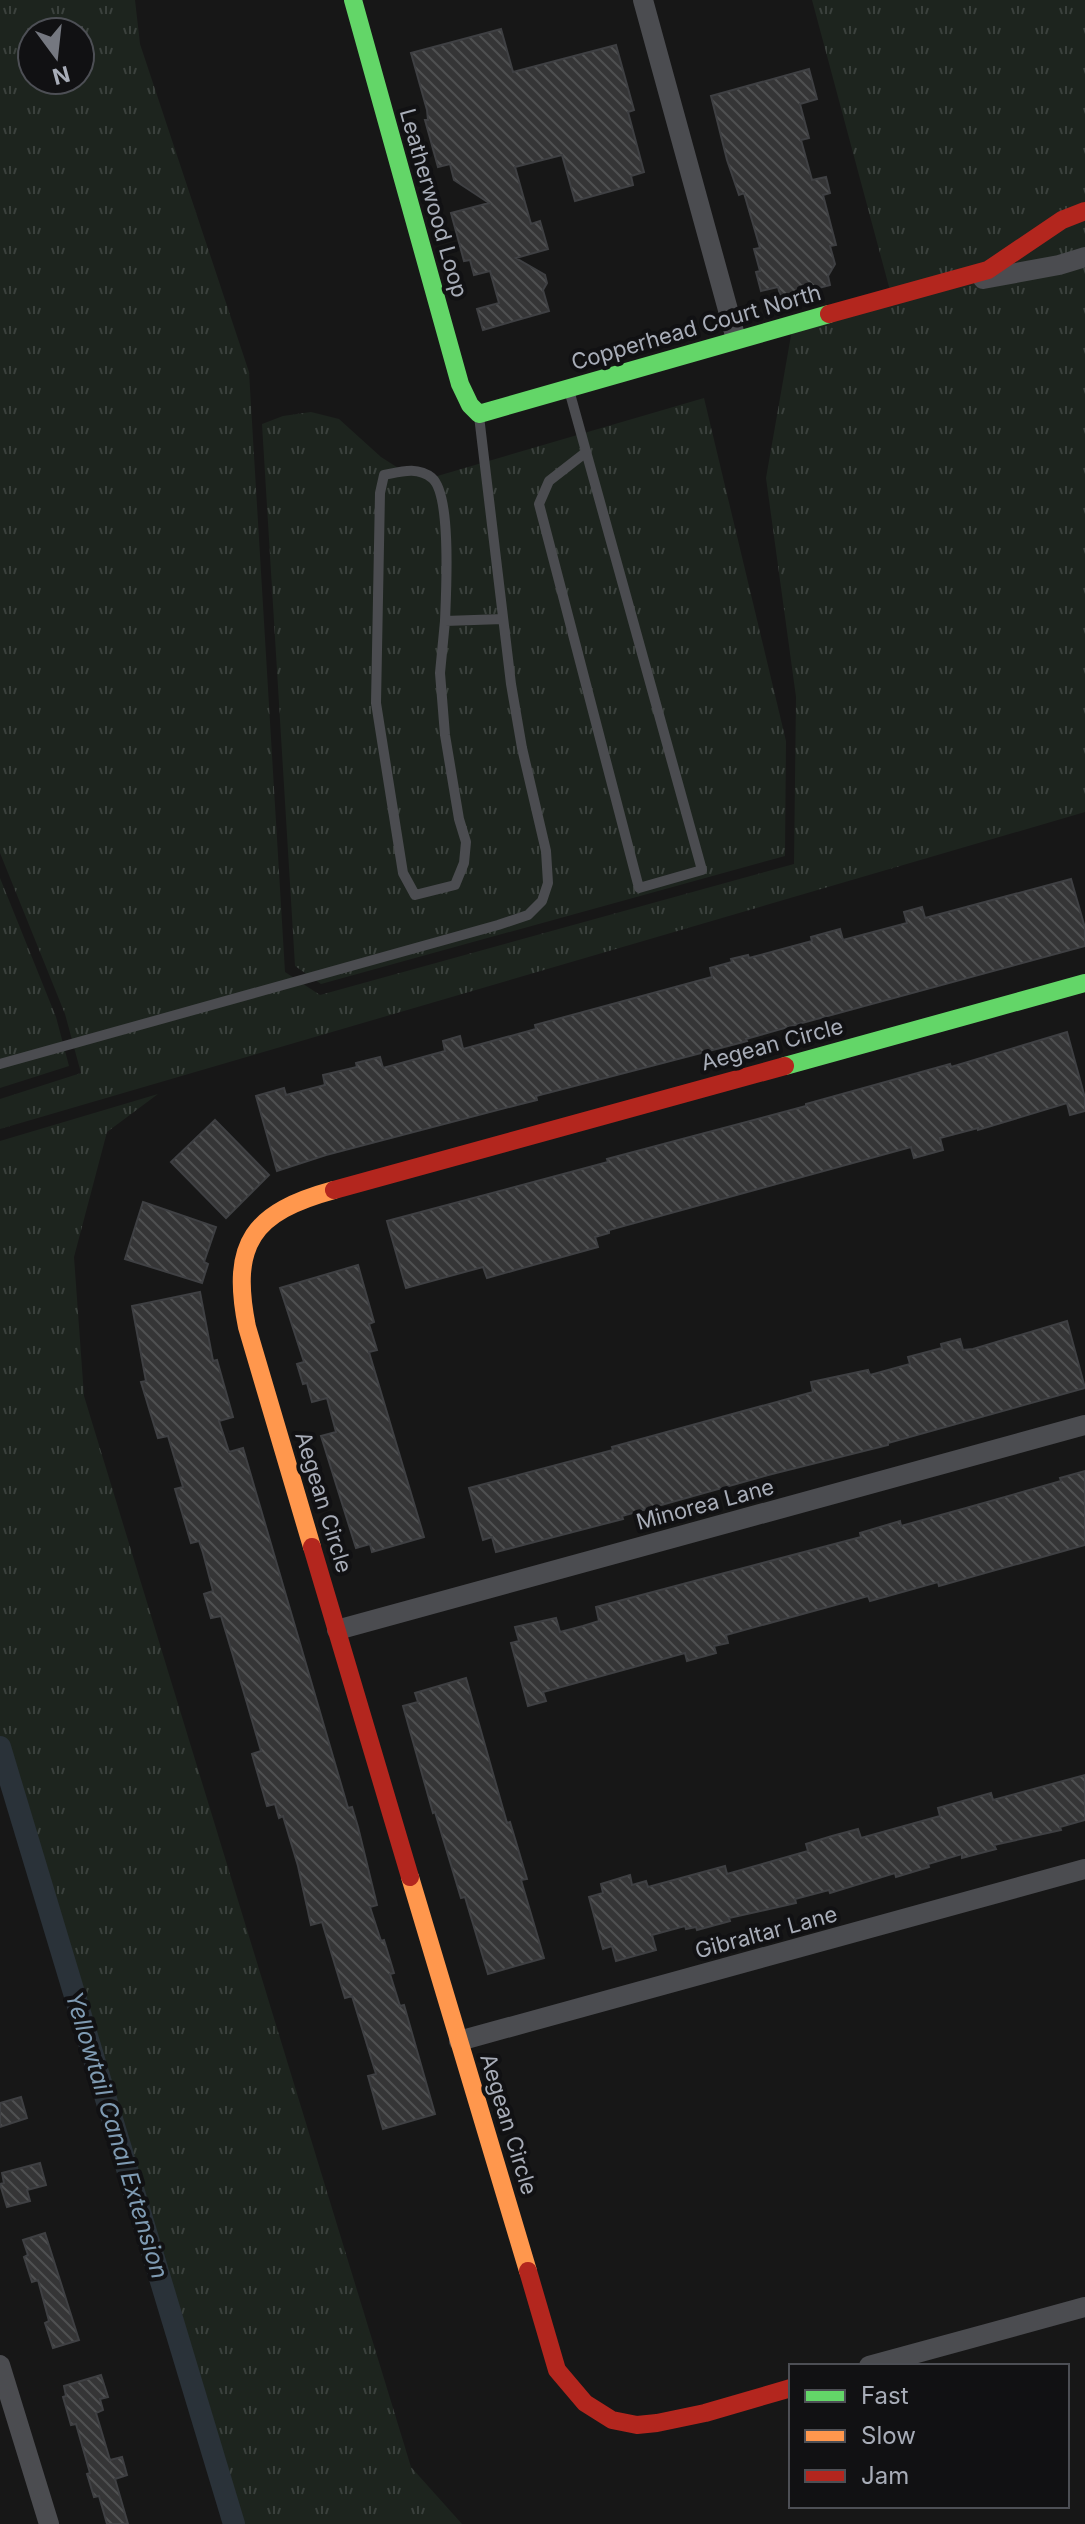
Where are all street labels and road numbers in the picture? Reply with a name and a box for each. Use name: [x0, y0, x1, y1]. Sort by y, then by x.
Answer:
street label: Leatherwood Loop: [395, 106, 473, 300]
street label: Copperhead Court North: [568, 279, 824, 375]
street label: Aegean Circle: [698, 1013, 846, 1075]
street label: Aegean Circle: [290, 1428, 358, 1576]
street label: Minorea Lane: [633, 1473, 777, 1535]
street label: Gibraltar Lane: [692, 1901, 840, 1963]
street label: Aegean Circle: [475, 2050, 543, 2198]

